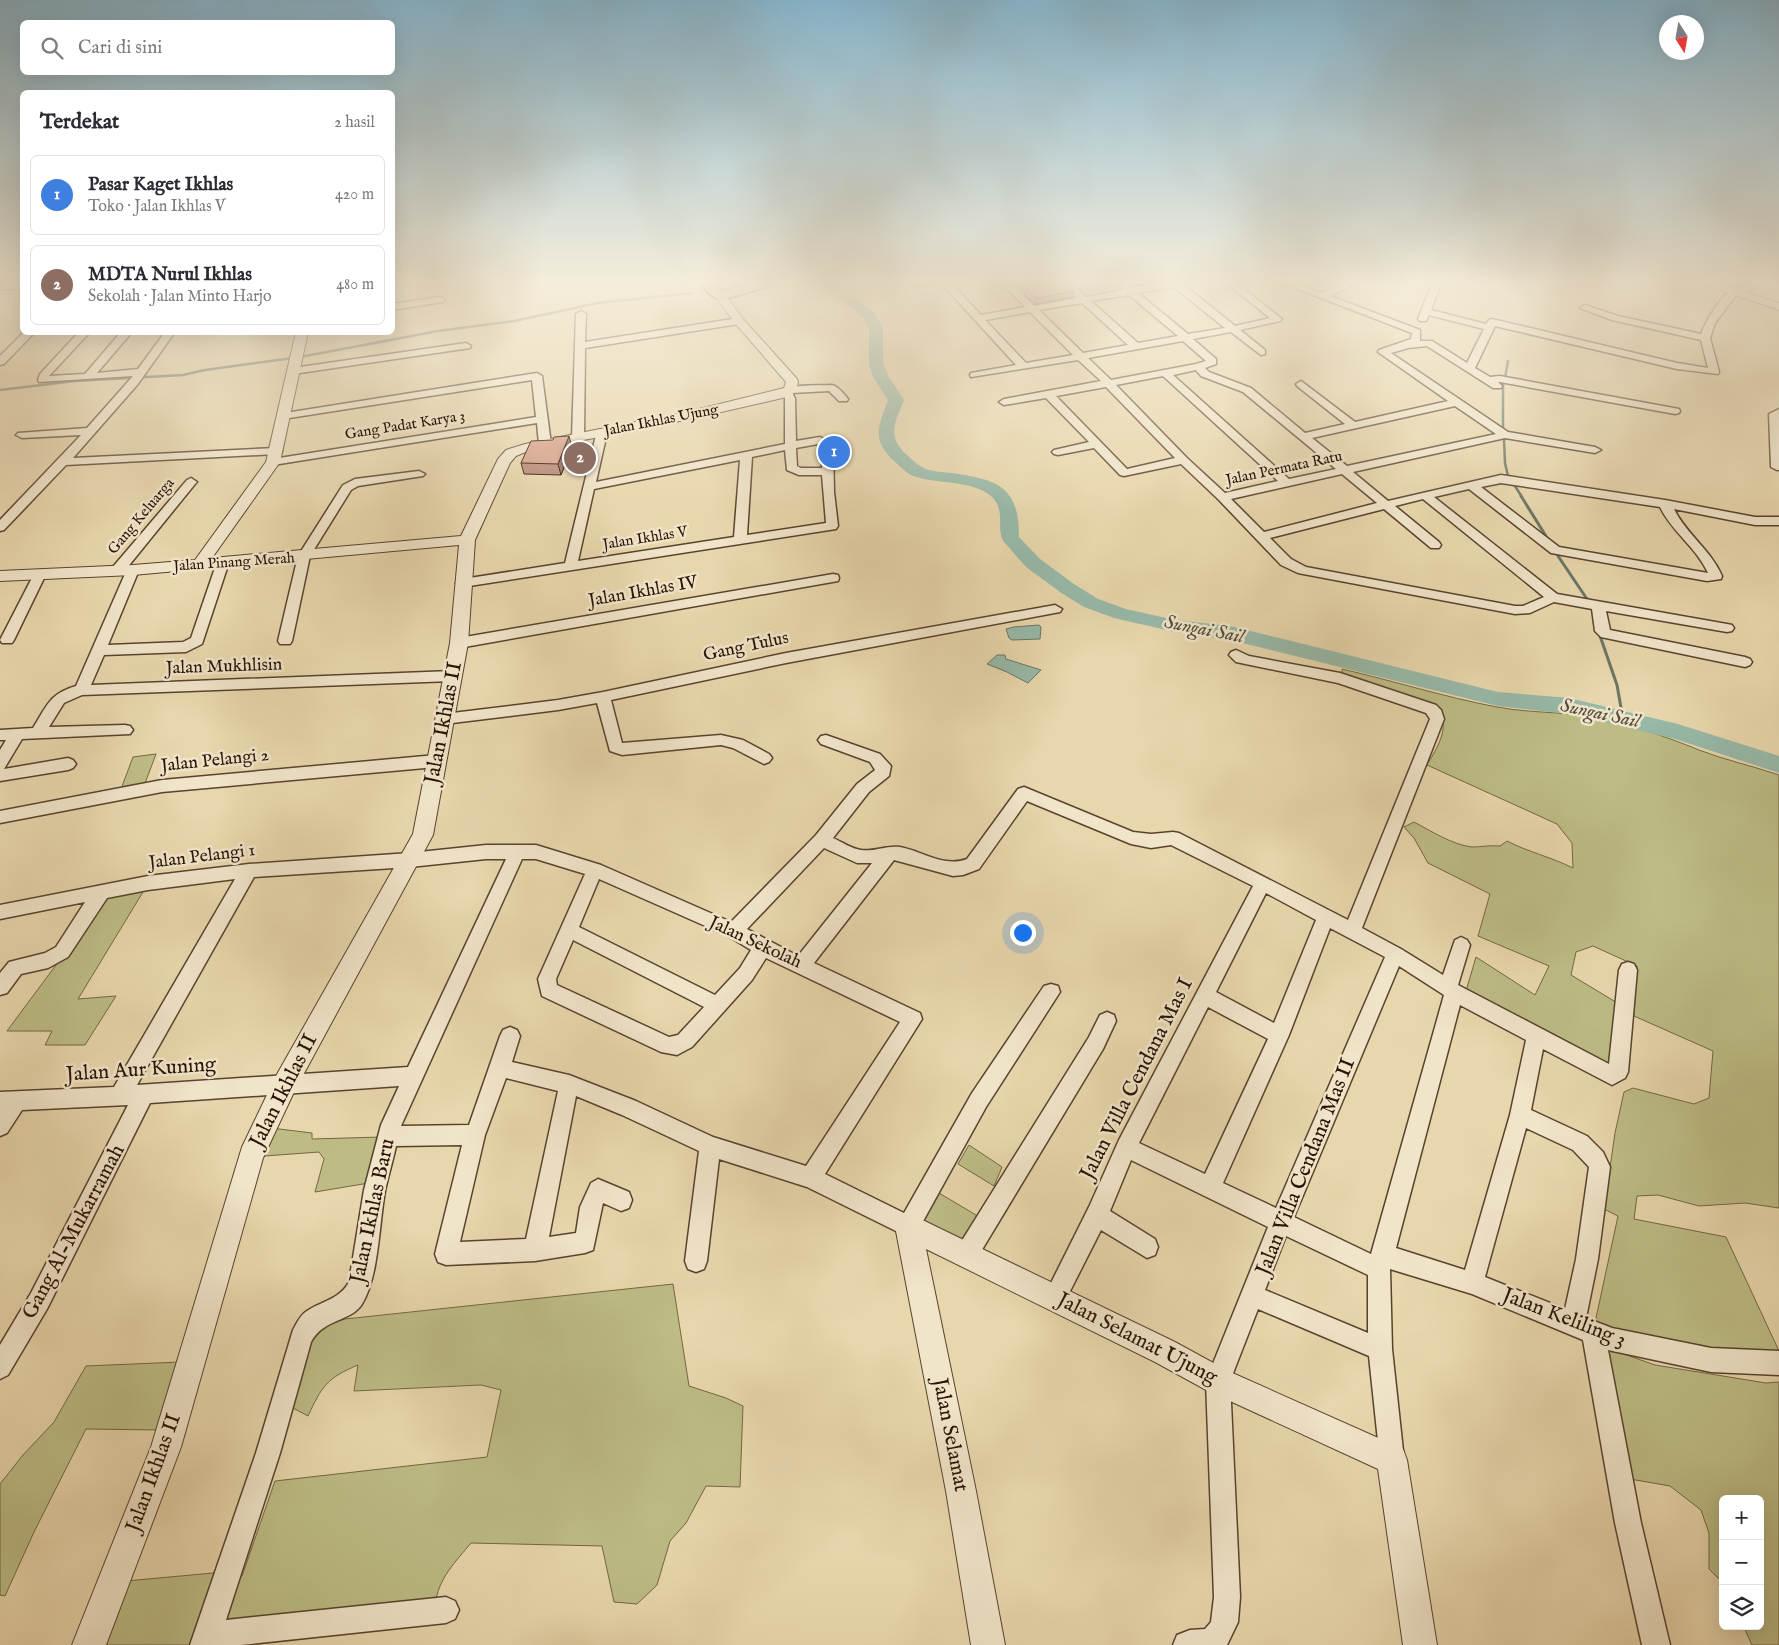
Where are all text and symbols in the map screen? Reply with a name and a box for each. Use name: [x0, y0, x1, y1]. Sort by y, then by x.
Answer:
north arrow: [1659, 15, 1704, 60]
search box: [20, 20, 395, 75]
icon: search: [38, 34, 66, 62]
text: Cari di sini: [78, 36, 162, 60]
text: Terdekat: [40, 109, 119, 136]
text: 2 hasil: [334, 113, 375, 133]
text: Pasar Kaget Ikhlas: [88, 173, 233, 197]
text: 1: [54, 185, 60, 205]
text: 420 m: [335, 185, 374, 205]
text: Toko · Jalan Ikhlas V: [88, 197, 226, 217]
text: MDTA Nurul Ikhlas: [88, 263, 252, 287]
text: 2: [53, 275, 61, 295]
text: 480 m: [336, 275, 374, 295]
text: Sekolah · Jalan Minto Harjo: [88, 287, 272, 307]
street label: Jalan Ikhlas Ujung: [600, 399, 721, 441]
street label: Gang Padat Karya 3: [344, 406, 466, 444]
pin: 1: [818, 433, 850, 471]
pin: 2: [564, 439, 596, 477]
street label: Jalan Permata Ratu: [1222, 446, 1344, 490]
street label: Gang Keluarga: [104, 474, 179, 558]
street label: Jalan Ikhlas V: [599, 522, 690, 554]
street label: Jalan Pinang Merah: [171, 548, 295, 576]
street label: Jalan Ikhlas IV: [585, 571, 701, 613]
water label: Sungai Sail: [1162, 611, 1247, 650]
street label: Gang Tulus: [701, 627, 791, 667]
street label: Jalan Mukhlisin: [163, 653, 283, 681]
street label: Jalan Ikhlas II: [419, 660, 469, 788]
water label: Sungai Sail: [1558, 694, 1643, 734]
street label: Jalan Pelangi 2: [158, 744, 270, 778]
street label: Jalan Pelangi 1: [146, 839, 256, 875]
street label: Jalan Sekolah: [703, 911, 805, 975]
your location: [1010, 920, 1036, 946]
street label: Jalan Villa Cendana Mas I: [1073, 974, 1200, 1186]
street label: Jalan Ikhlas II: [243, 1030, 324, 1154]
street label: Jalan Aur Kuning: [63, 1051, 218, 1089]
street label: Jalan Villa Cendana Mas II: [1249, 1054, 1362, 1281]
street label: Jalan Ikhlas Baru: [344, 1136, 402, 1288]
street label: Gang Al-Mukarramah: [16, 1140, 132, 1324]
street label: Jalan Keliling 3: [1496, 1281, 1630, 1354]
street label: Jalan Selamat Ujung: [1051, 1286, 1222, 1391]
street label: Jalan Selamat: [925, 1374, 974, 1494]
street label: Jalan Ikhlas II: [119, 1410, 188, 1538]
map controls: [1719, 1495, 1764, 1630]
button: +: [1719, 1495, 1764, 1540]
button: −: [1719, 1540, 1764, 1585]
button: layers: [1719, 1585, 1764, 1630]

